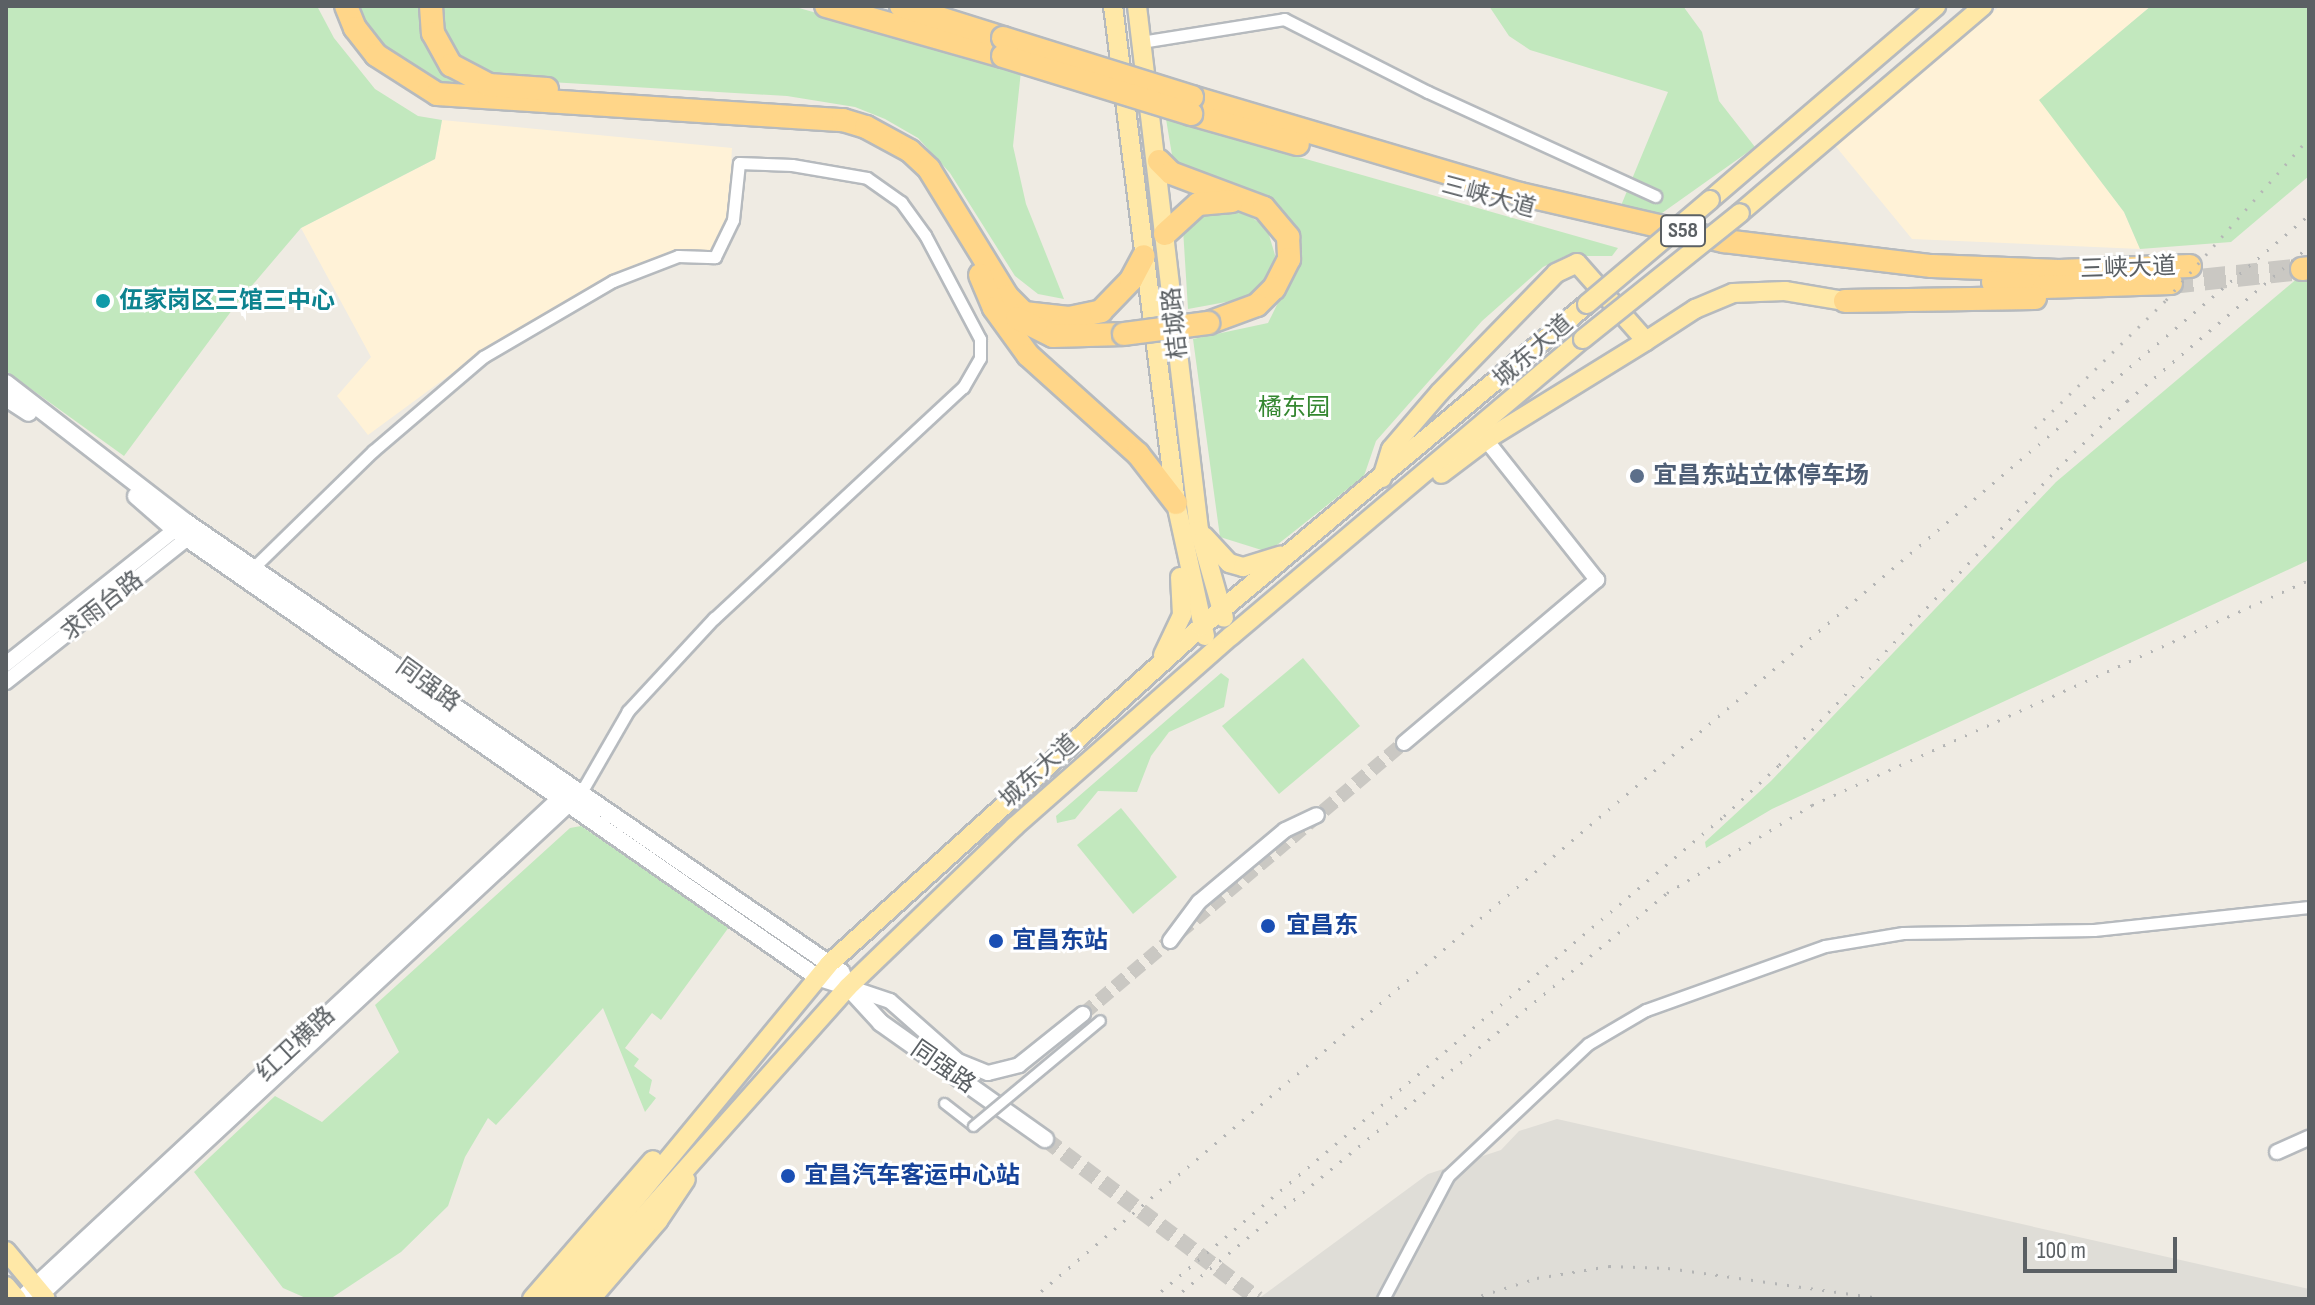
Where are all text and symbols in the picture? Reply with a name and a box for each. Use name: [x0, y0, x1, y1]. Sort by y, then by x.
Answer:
street label: 三峡大道: [1439, 171, 1539, 223]
road number: S58: [1659, 213, 1707, 249]
street label: 三峡大道: [2080, 252, 2176, 284]
street label: 桔城路: [1157, 286, 1193, 360]
place label: 伍家岗区三馆三中心: [119, 287, 335, 315]
marker: 伍家岗区三馆三中心: [94, 292, 112, 310]
street label: 城东大道: [1487, 309, 1579, 393]
park label: 橘东园: [1258, 394, 1330, 422]
place label: 宜昌东站立体停车场: [1653, 462, 1869, 490]
marker: 宜昌东站立体停车场: [1628, 467, 1646, 485]
street label: 求雨台路: [55, 565, 149, 647]
street label: 同强路: [390, 652, 466, 718]
street label: 城东大道: [994, 728, 1084, 814]
place label: 宜昌东: [1286, 912, 1358, 940]
marker: 宜昌东: [1257, 915, 1279, 937]
place label: 宜昌东站: [1012, 927, 1108, 955]
marker: 宜昌东站: [987, 932, 1005, 950]
street label: 红卫横路: [251, 1001, 341, 1087]
street label: 同强路: [905, 1035, 981, 1099]
place label: 宜昌汽车客运中心站: [804, 1162, 1020, 1190]
marker: 宜昌汽车客运中心站: [779, 1167, 797, 1185]
scale bar: [2027, 1221, 2181, 1271]
text: 100 m: [2037, 1236, 2086, 1265]

